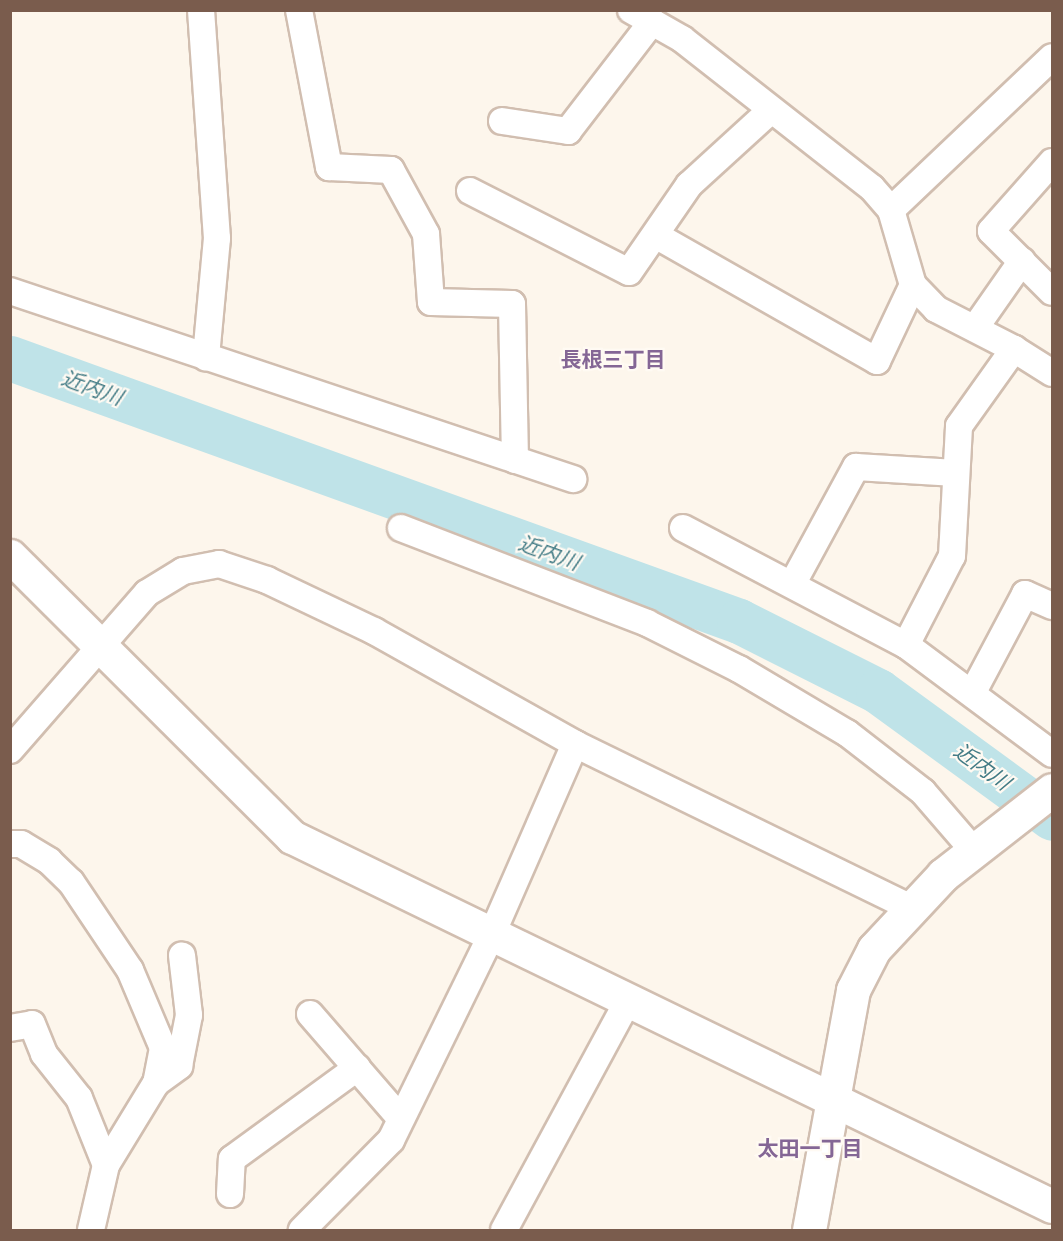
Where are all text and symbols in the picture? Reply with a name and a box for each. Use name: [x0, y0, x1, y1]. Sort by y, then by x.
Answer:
district label: 長根三丁目: [561, 347, 665, 373]
water label: 近内川: [58, 365, 126, 411]
water label: 近内川: [515, 530, 583, 576]
water label: 近内川: [949, 738, 1015, 796]
district label: 太田一丁目: [758, 1136, 862, 1162]

